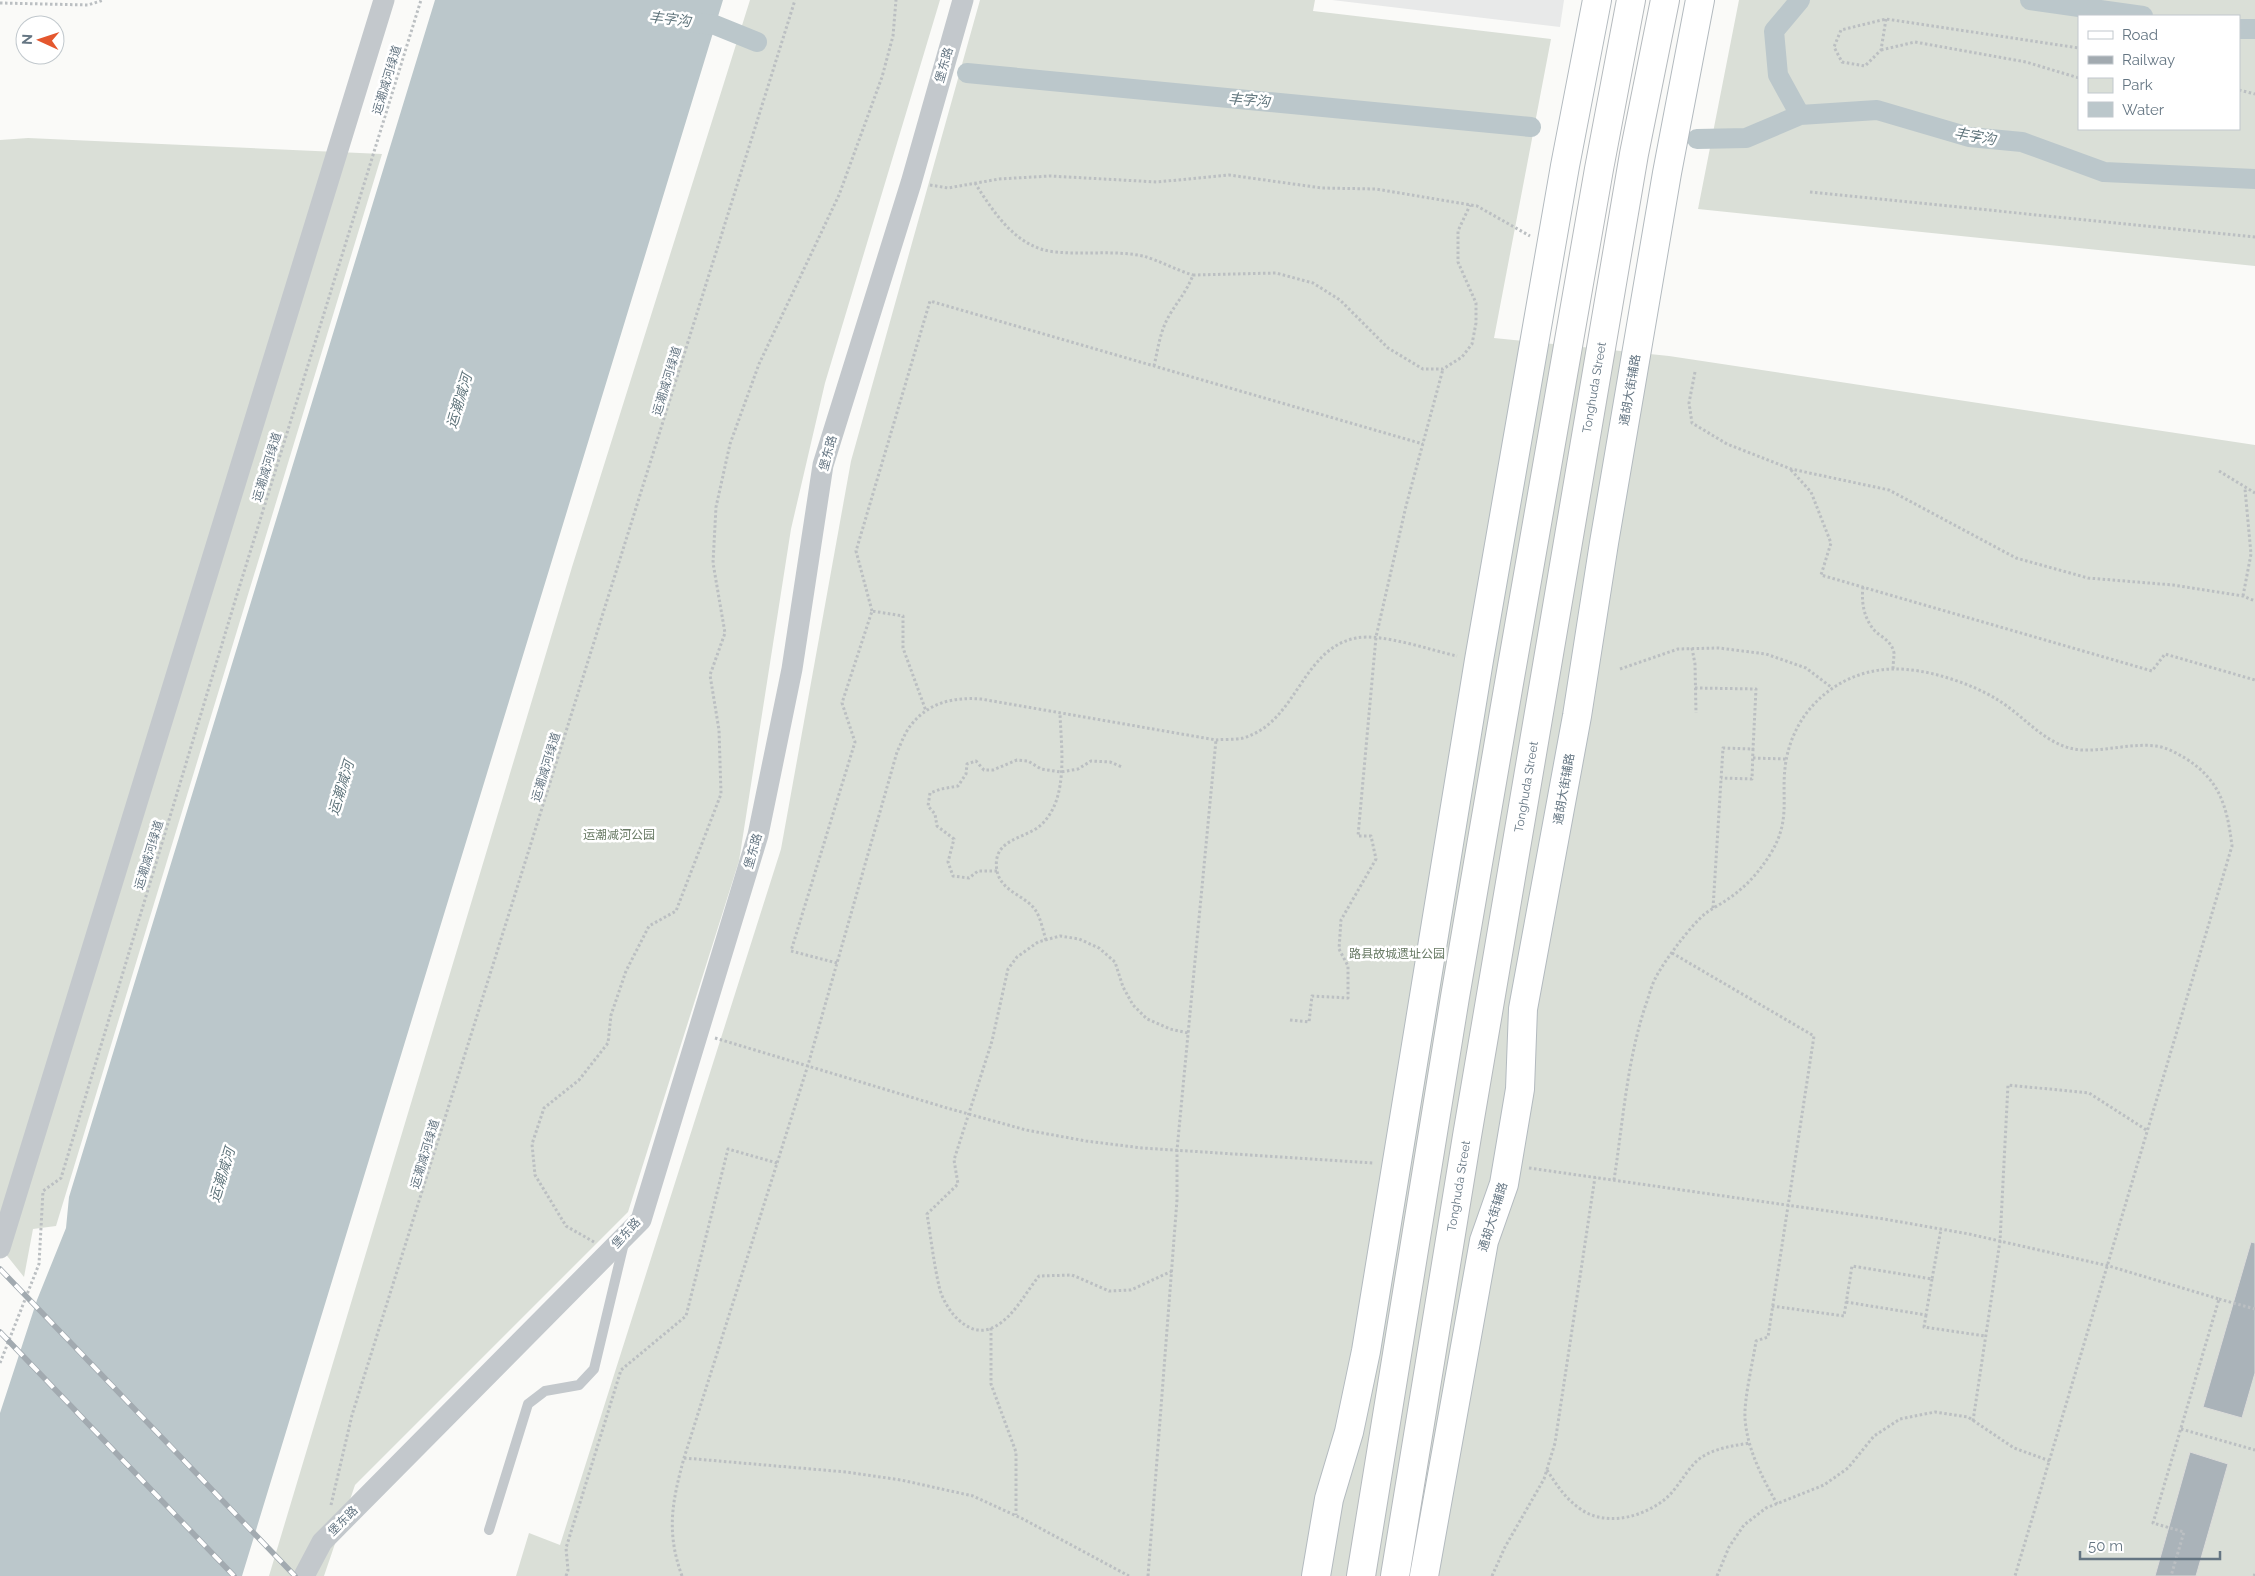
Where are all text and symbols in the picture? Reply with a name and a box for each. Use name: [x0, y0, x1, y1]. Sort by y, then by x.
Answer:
water label: 丰字沟: [648, 9, 694, 30]
north arrow: [15, 15, 65, 65]
legend: [2078, 15, 2240, 130]
text: Road: [2122, 26, 2158, 44]
text: N: [19, 34, 35, 45]
street label: 运潮减河绿道: [370, 44, 404, 116]
street label: 堡东路: [932, 46, 956, 84]
text: Railway: [2122, 51, 2175, 69]
text: Park: [2122, 76, 2153, 94]
water label: 丰字沟: [1227, 90, 1273, 110]
text: Water: [2122, 101, 2165, 119]
water label: 丰字沟: [1953, 124, 1999, 148]
street label: Tonghuda Street: [1580, 341, 1609, 434]
street label: 运潮减河绿道: [650, 345, 684, 417]
street label: 通胡大街辅路: [1617, 353, 1643, 427]
water label: 运潮减河: [443, 369, 476, 430]
street label: 运潮减河绿道: [250, 431, 284, 503]
street label: 堡东路: [817, 434, 839, 472]
street label: 运潮减河绿道: [529, 731, 563, 803]
street label: Tonghuda Street: [1512, 740, 1541, 833]
street label: 通胡大街辅路: [1551, 752, 1577, 826]
water label: 运潮减河: [325, 756, 358, 817]
street label: 运潮减河绿道: [132, 819, 166, 891]
park label: 运潮减河公园: [583, 828, 655, 842]
street label: 堡东路: [741, 832, 765, 870]
park label: 路县故城遗址公园: [1349, 947, 1445, 961]
street label: 运潮减河绿道: [408, 1118, 442, 1190]
street label: Tonghuda Street: [1444, 1140, 1473, 1233]
water label: 运潮减河: [206, 1143, 239, 1204]
street label: 通胡大街辅路: [1476, 1181, 1510, 1253]
street label: 堡东路: [609, 1215, 643, 1251]
street label: 堡东路: [325, 1503, 361, 1539]
scale bar: [2080, 1528, 2220, 1560]
text: 50 m: [2088, 1537, 2123, 1555]

